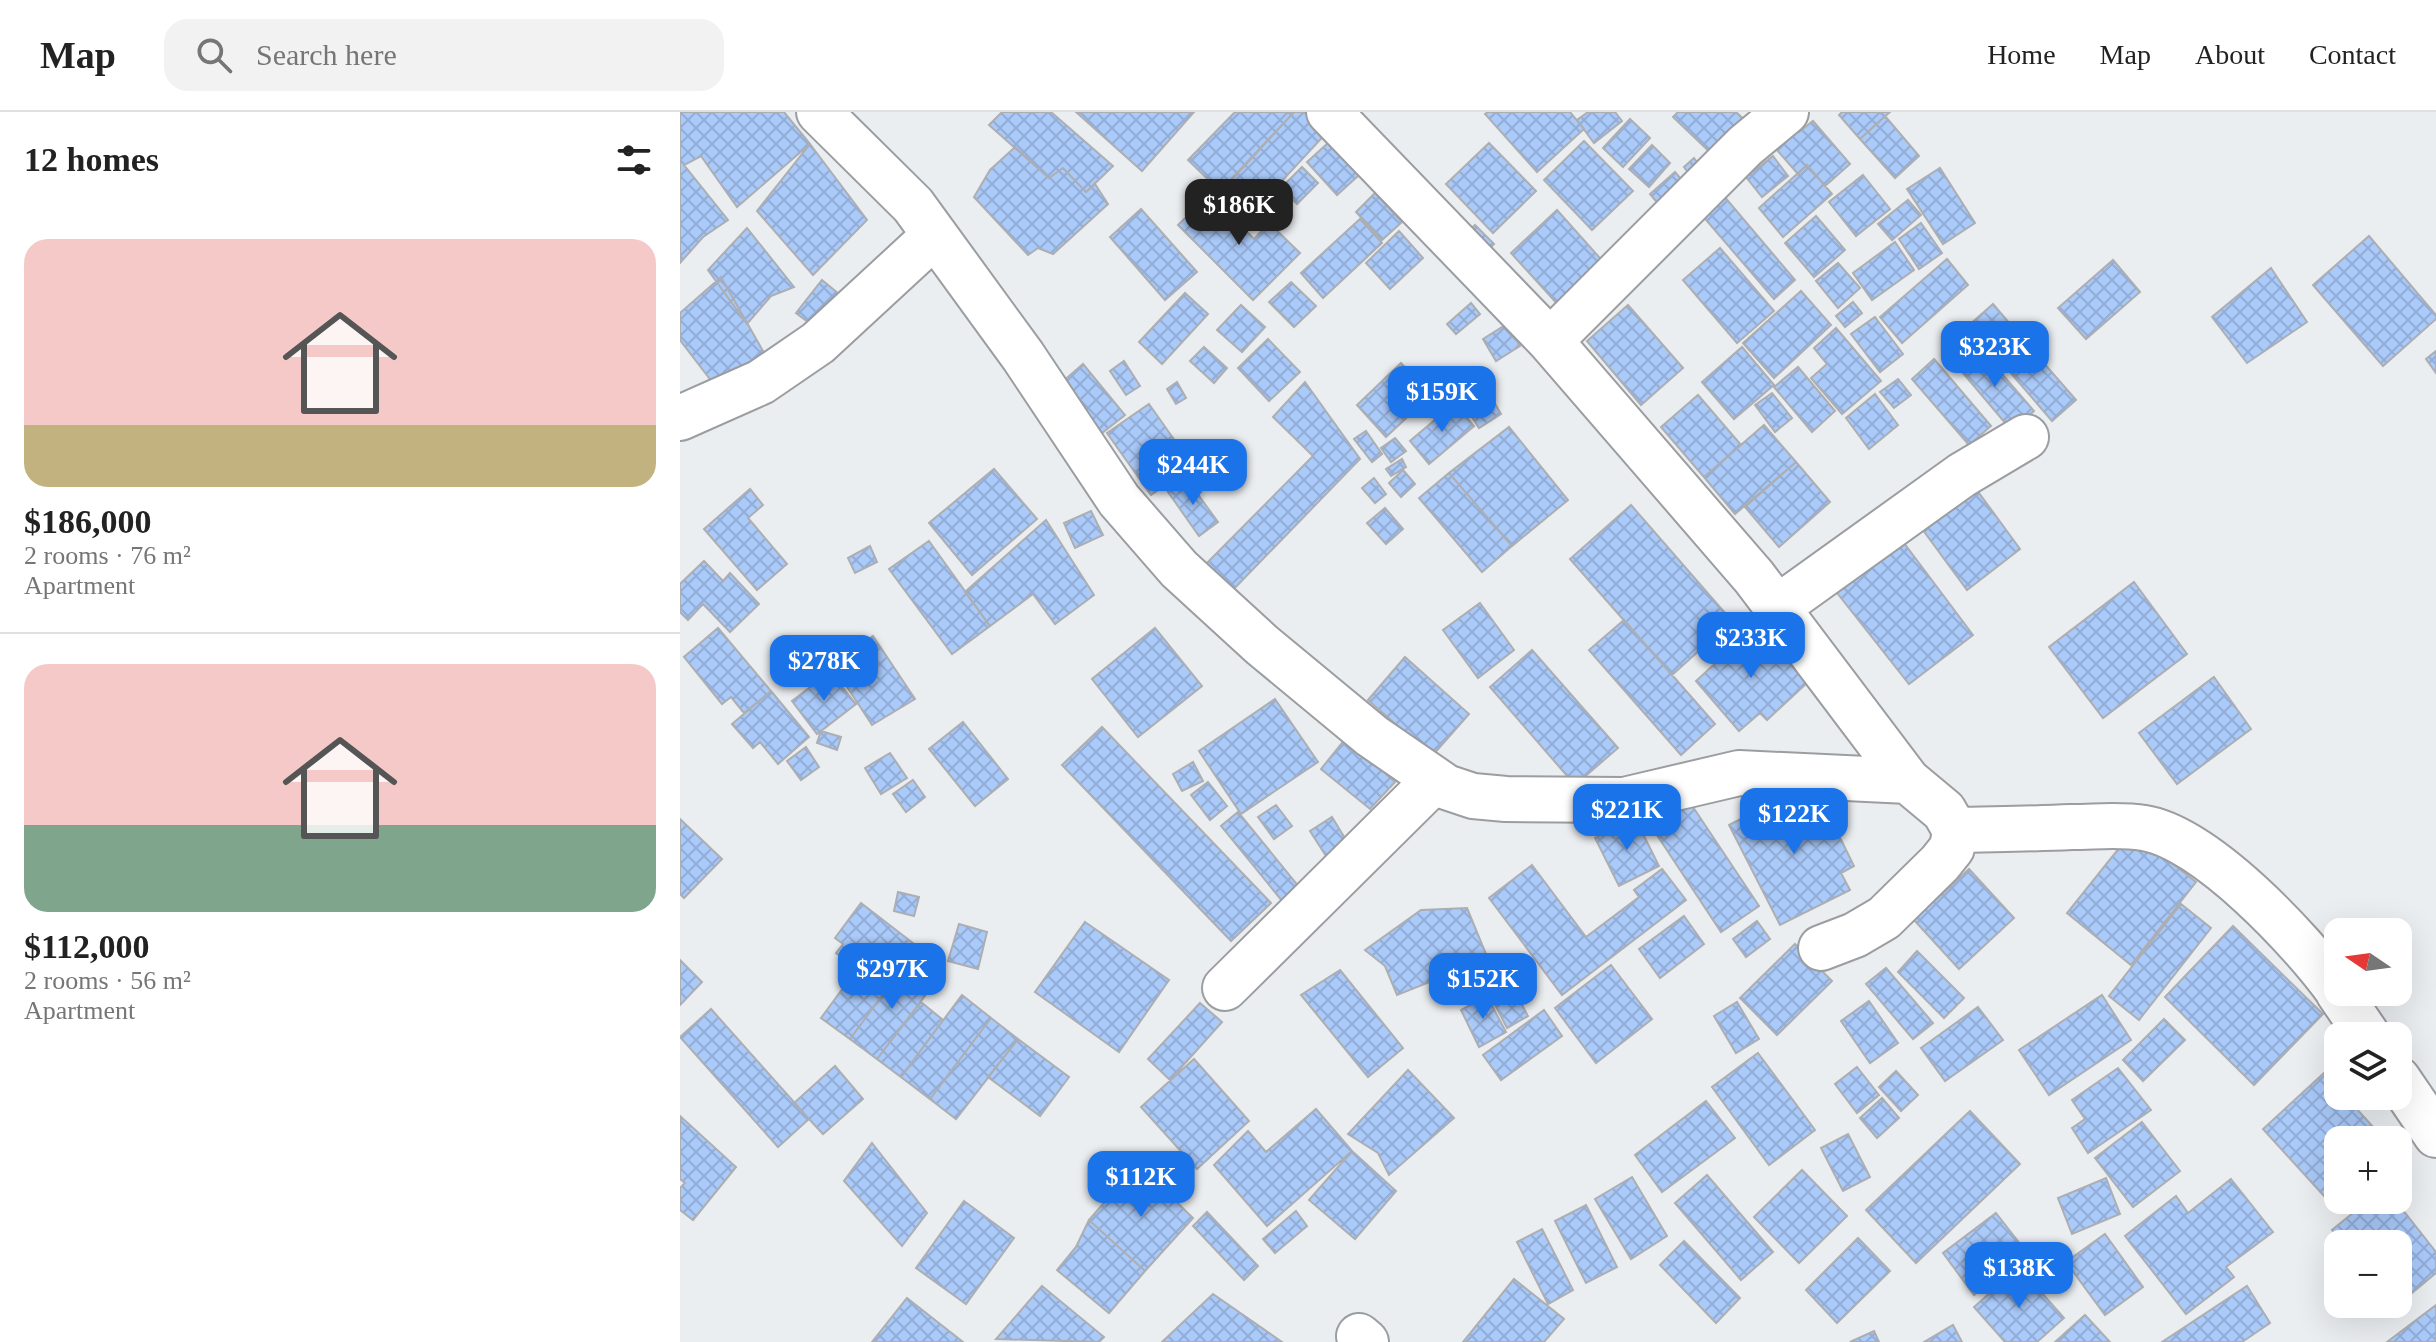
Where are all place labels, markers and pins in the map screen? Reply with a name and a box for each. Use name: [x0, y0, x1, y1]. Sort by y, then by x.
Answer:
pin: $186K: [1183, 179, 1295, 247]
pin: $323K: [1939, 321, 2051, 389]
pin: $159K: [1386, 366, 1498, 434]
pin: $244K: [1137, 439, 1249, 507]
pin: $233K: [1695, 612, 1807, 680]
pin: $278K: [768, 635, 880, 703]
pin: $221K: [1571, 784, 1683, 852]
pin: $122K: [1738, 788, 1850, 856]
pin: $297K: [836, 943, 948, 1011]
pin: $152K: [1427, 953, 1539, 1021]
pin: $112K: [1085, 1151, 1197, 1219]
pin: $138K: [1963, 1242, 2075, 1310]

